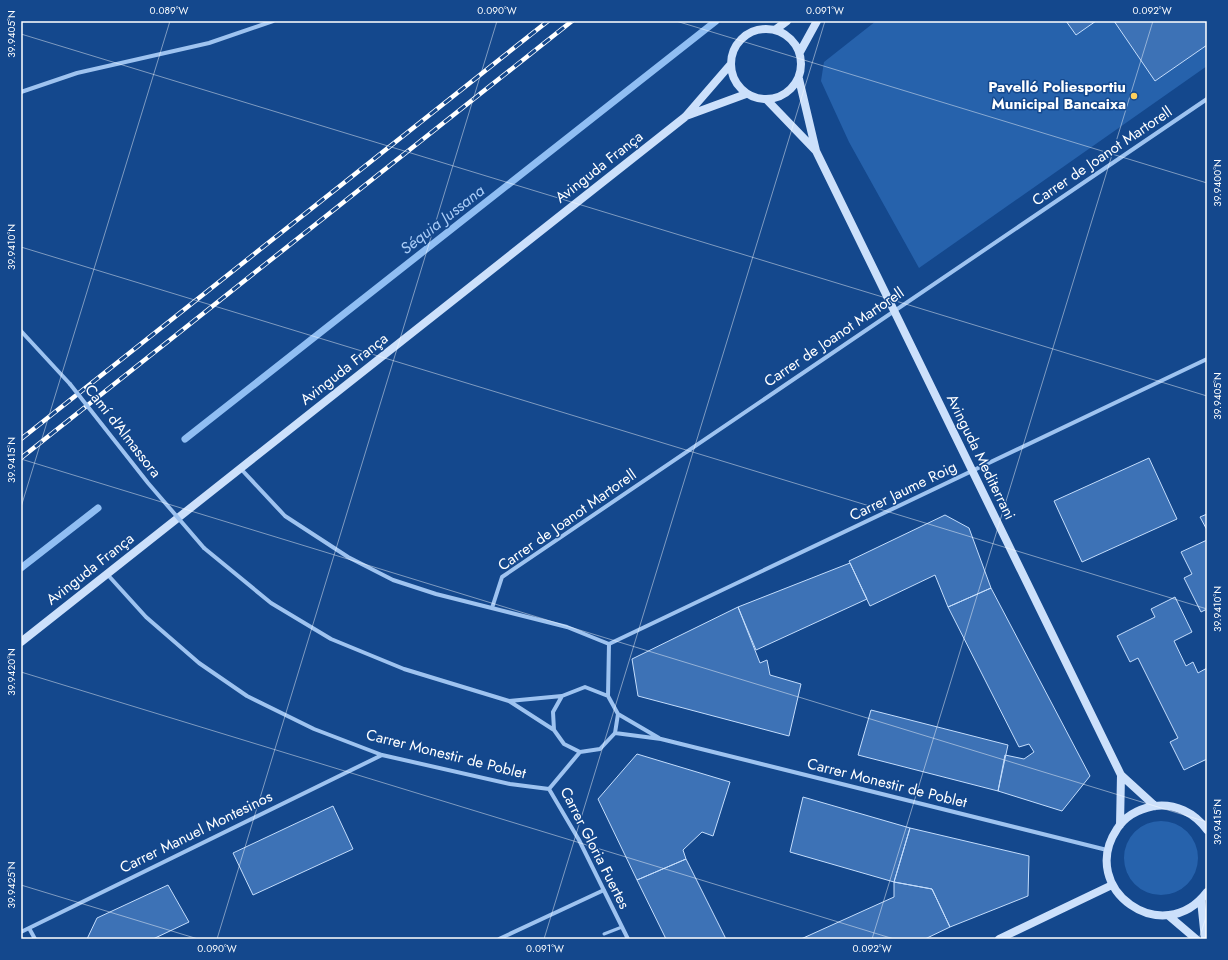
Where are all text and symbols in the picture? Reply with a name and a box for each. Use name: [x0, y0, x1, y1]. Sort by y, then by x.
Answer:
text: 0.089°W: [150, 3, 189, 18]
text: 0.090°W: [477, 3, 517, 18]
text: 0.091°W: [806, 3, 844, 18]
text: 0.092°W: [1132, 3, 1172, 18]
text: 39.9405°N: [4, 10, 19, 58]
place label: Pavelló Poliesportiu Municipal Bancaixa: [988, 76, 1126, 115]
marker: Pavelló Poliesportiu Municipal Bancaixa: [1129, 91, 1139, 101]
street label: Carrer de Joanot Martorell: [1028, 101, 1176, 211]
street label: Avinguda França: [550, 126, 648, 208]
text: 39.9400°N: [1210, 159, 1225, 207]
water label: Séquia Jussana: [395, 179, 489, 260]
text: 39.9410°N: [4, 224, 19, 270]
street label: Carrer de Joanot Martorell: [760, 282, 908, 392]
street label: Avinguda França: [295, 328, 393, 410]
text: 39.9405°N: [1210, 372, 1225, 420]
street label: Camí d'Almassora: [80, 380, 166, 482]
street label: Avinguda Mediterrani: [941, 391, 1021, 523]
text: 39.9415°N: [4, 437, 19, 483]
street label: Carrer Jaume Roig: [846, 456, 960, 526]
street label: Carrer de Joanot Martorell: [493, 464, 641, 576]
street label: Avinguda França: [41, 528, 139, 610]
text: 39.9410°N: [1210, 586, 1225, 632]
text: 39.9420°N: [4, 648, 19, 696]
street label: Carrer Monestir de Poblet: [364, 723, 529, 785]
street label: Carrer Monestir de Poblet: [805, 752, 970, 814]
street label: Carrer Gloria Fuertes: [555, 783, 635, 913]
street label: Carrer Manuel Montesinos: [116, 785, 276, 879]
text: 39.9415°N: [1210, 799, 1225, 845]
text: 39.9425°N: [4, 862, 19, 908]
text: 0.090°W: [197, 941, 237, 956]
text: 0.091°W: [526, 941, 564, 956]
text: 0.092°W: [852, 941, 892, 956]

